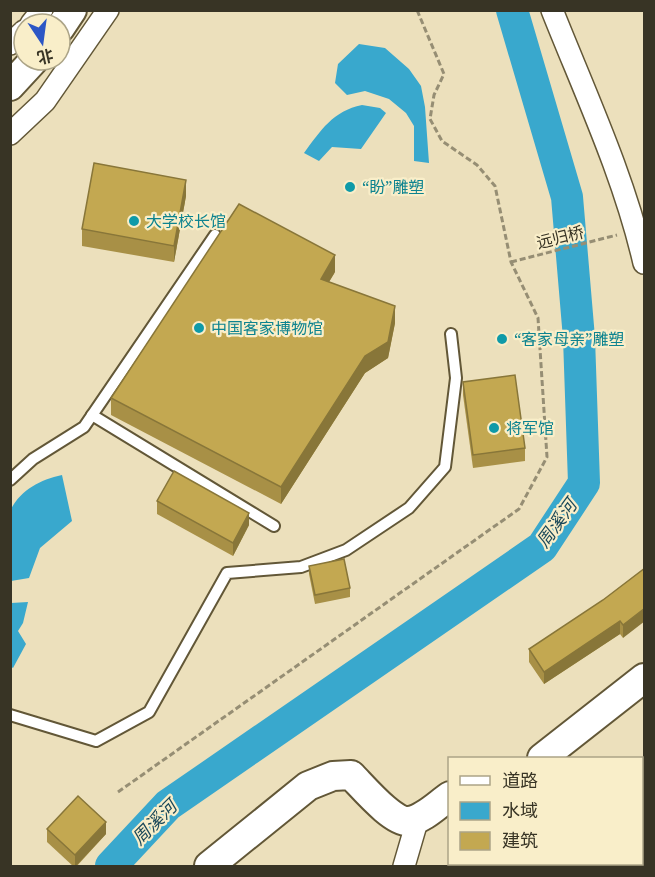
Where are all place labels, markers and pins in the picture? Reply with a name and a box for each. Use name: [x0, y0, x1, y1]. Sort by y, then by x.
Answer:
place label: “盼”雕塑: [362, 176, 424, 198]
marker: “盼”雕塑: [343, 180, 357, 194]
place label: 大学校长馆: [146, 210, 226, 232]
marker: 大学校长馆: [127, 214, 141, 228]
place label: 中国客家博物馆: [211, 317, 323, 339]
marker: 中国客家博物馆: [192, 321, 206, 335]
place label: “客家母亲”雕塑: [514, 328, 624, 350]
marker: “客家母亲”雕塑: [495, 332, 509, 346]
place label: 将军馆: [506, 417, 554, 439]
marker: 将军馆: [487, 421, 501, 435]

